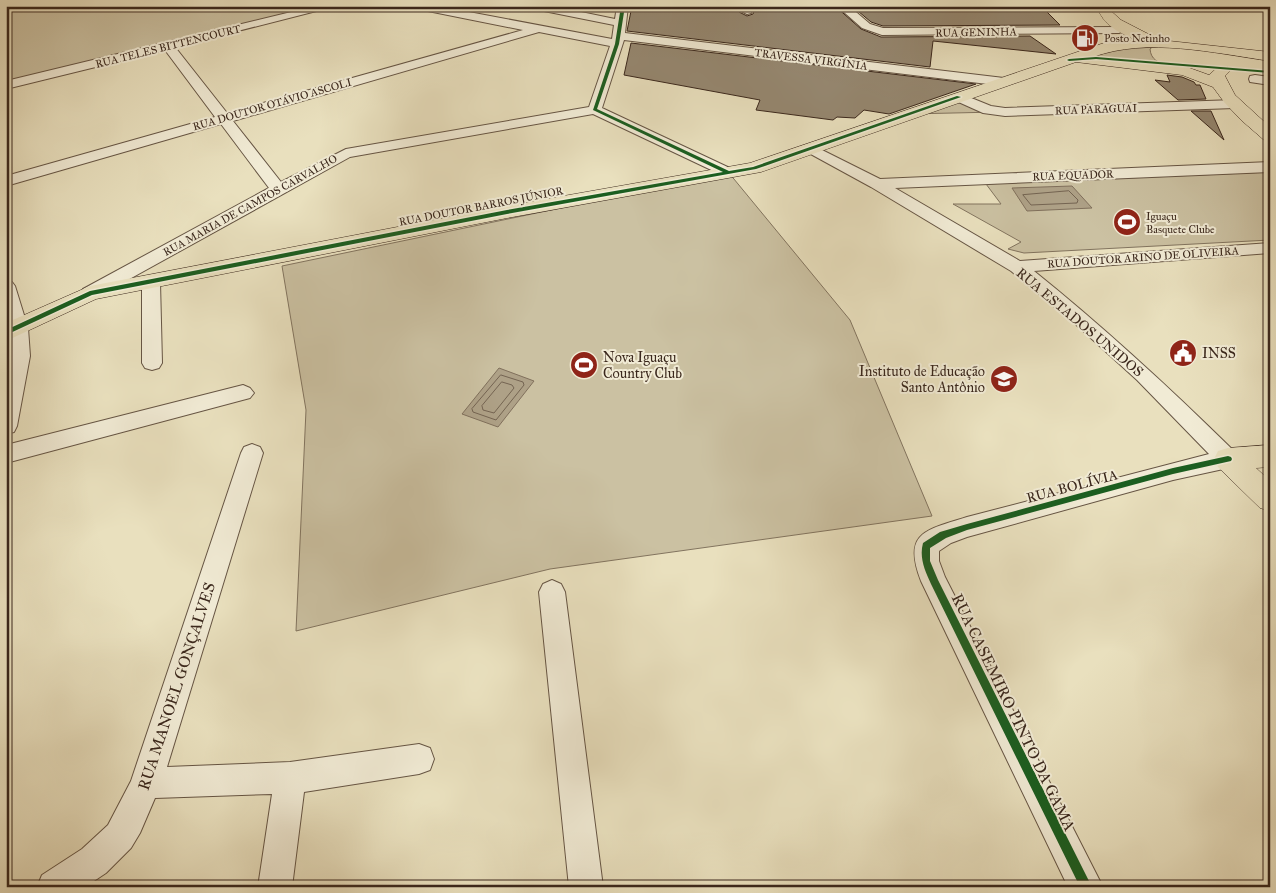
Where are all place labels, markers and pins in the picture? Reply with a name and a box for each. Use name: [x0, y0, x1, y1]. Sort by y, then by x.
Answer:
fuel station icon: Posto Netinho: [1070, 23, 1100, 53]
place label: Posto Netinho: [1104, 32, 1170, 45]
sports icon: Iguaçu Basquete Clube: [1112, 207, 1142, 237]
place label: Iguaçu Basquete Clube: [1146, 210, 1215, 237]
public building icon: INSS: [1168, 338, 1198, 368]
place label: INSS: [1202, 345, 1236, 362]
place label: Nova Iguaçu Country Club: [603, 349, 682, 382]
sports icon: Nova Iguaçu Country Club: [569, 350, 599, 380]
place label: Instituto de Educação Santo Antônio: [859, 363, 985, 396]
school or university icon: Instituto de Educação Santo Antônio: [989, 364, 1019, 394]

